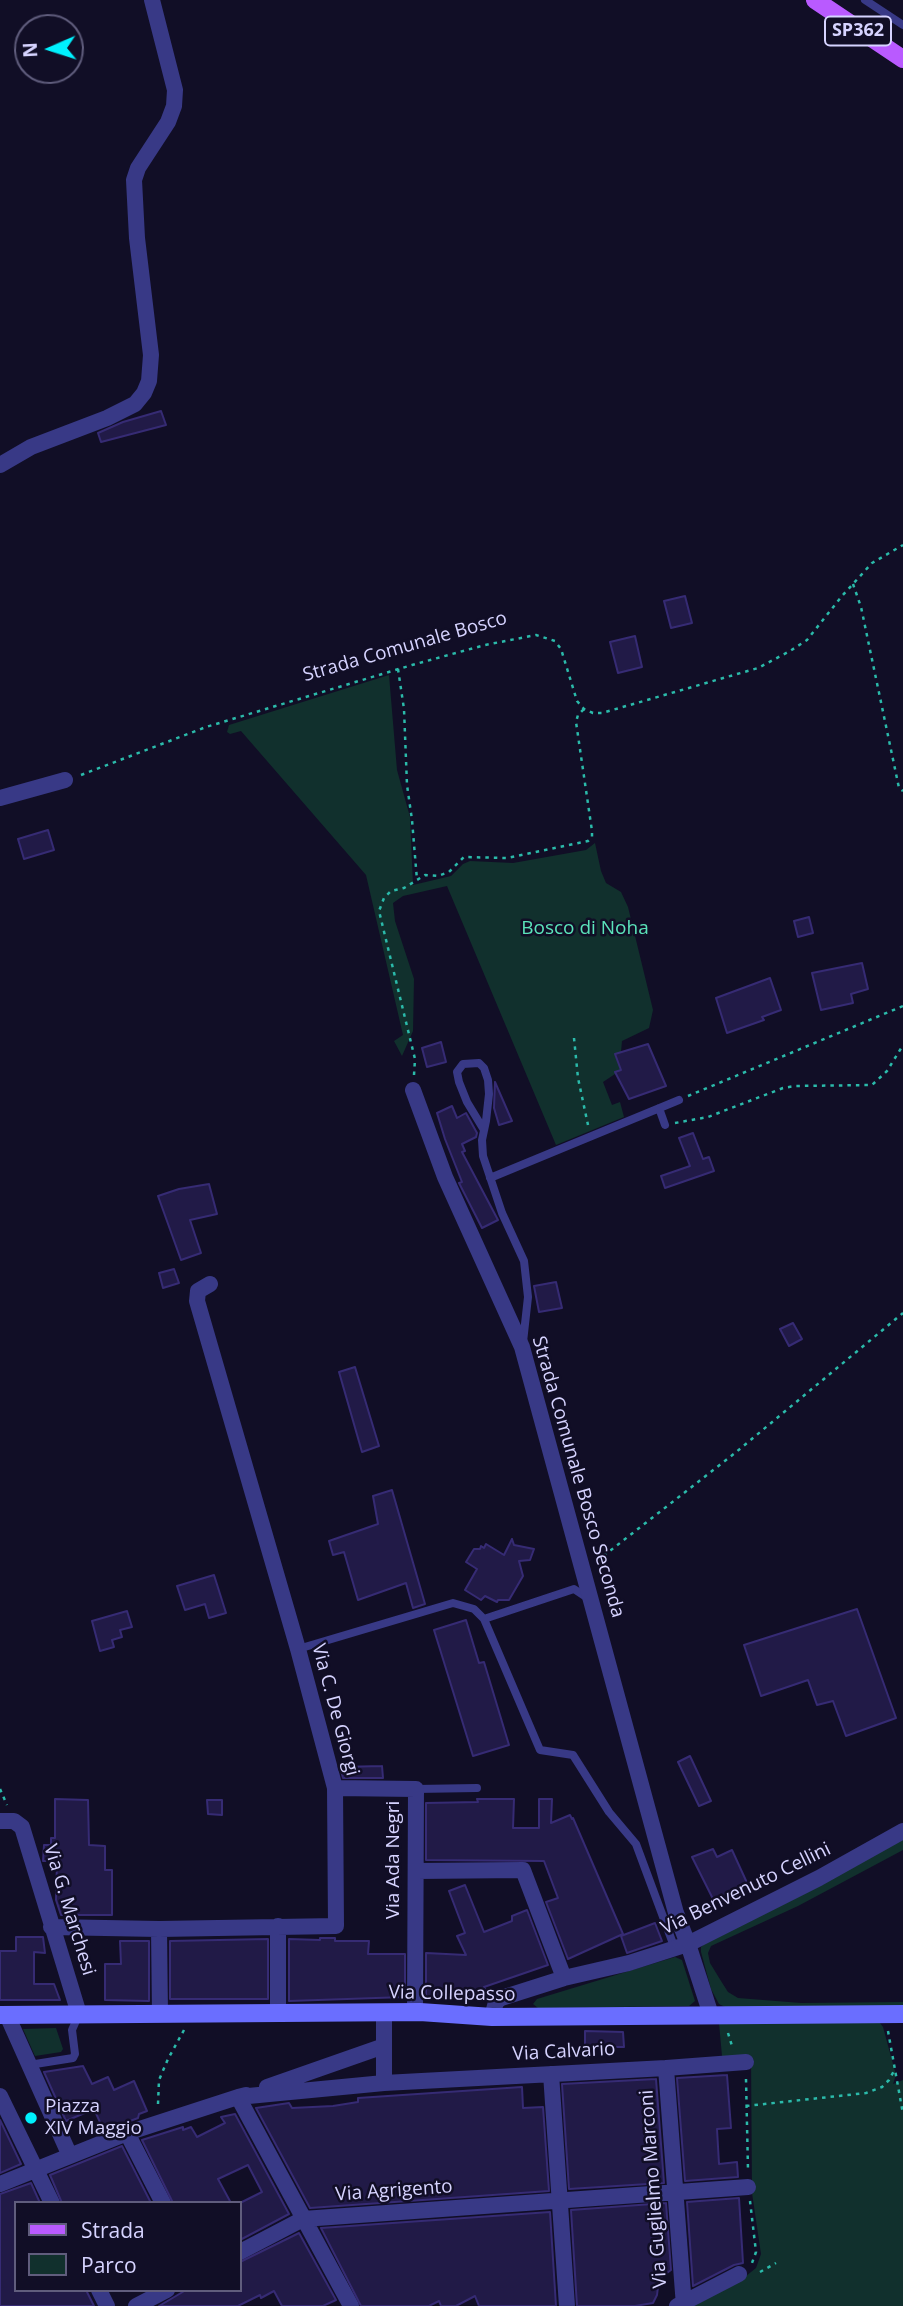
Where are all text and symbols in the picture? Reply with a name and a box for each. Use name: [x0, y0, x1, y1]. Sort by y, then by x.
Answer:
north arrow: [14, 14, 84, 84]
road number: SP362: [825, 16, 891, 46]
text: N: [17, 42, 43, 58]
street label: Strada Comunale Bosco: [300, 607, 510, 687]
park label: Bosco di Noha: [521, 918, 649, 940]
street label: Strada Comunale Bosco Seconda: [527, 1334, 629, 1620]
street label: Via C. De Giorgi: [306, 1641, 364, 1779]
street label: Via Ada Negri: [383, 1801, 405, 1919]
street label: Via Benvenuto Cellini: [657, 1838, 835, 1940]
street label: Via G. Marchesi: [38, 1842, 100, 1978]
street label: Via Collepasso: [388, 1981, 516, 2007]
street label: Via Calvario: [512, 2038, 616, 2066]
street label: Via Guglielmo Marconi: [636, 2089, 672, 2289]
place label: Piazza XIV Maggio: [45, 2096, 142, 2140]
marker: Piazza XIV Maggio: [23, 2110, 39, 2126]
street label: Via Agrigento: [335, 2176, 453, 2206]
legend: [14, 2201, 242, 2292]
text: Strada: [81, 2216, 145, 2244]
text: Parco: [81, 2251, 137, 2279]

